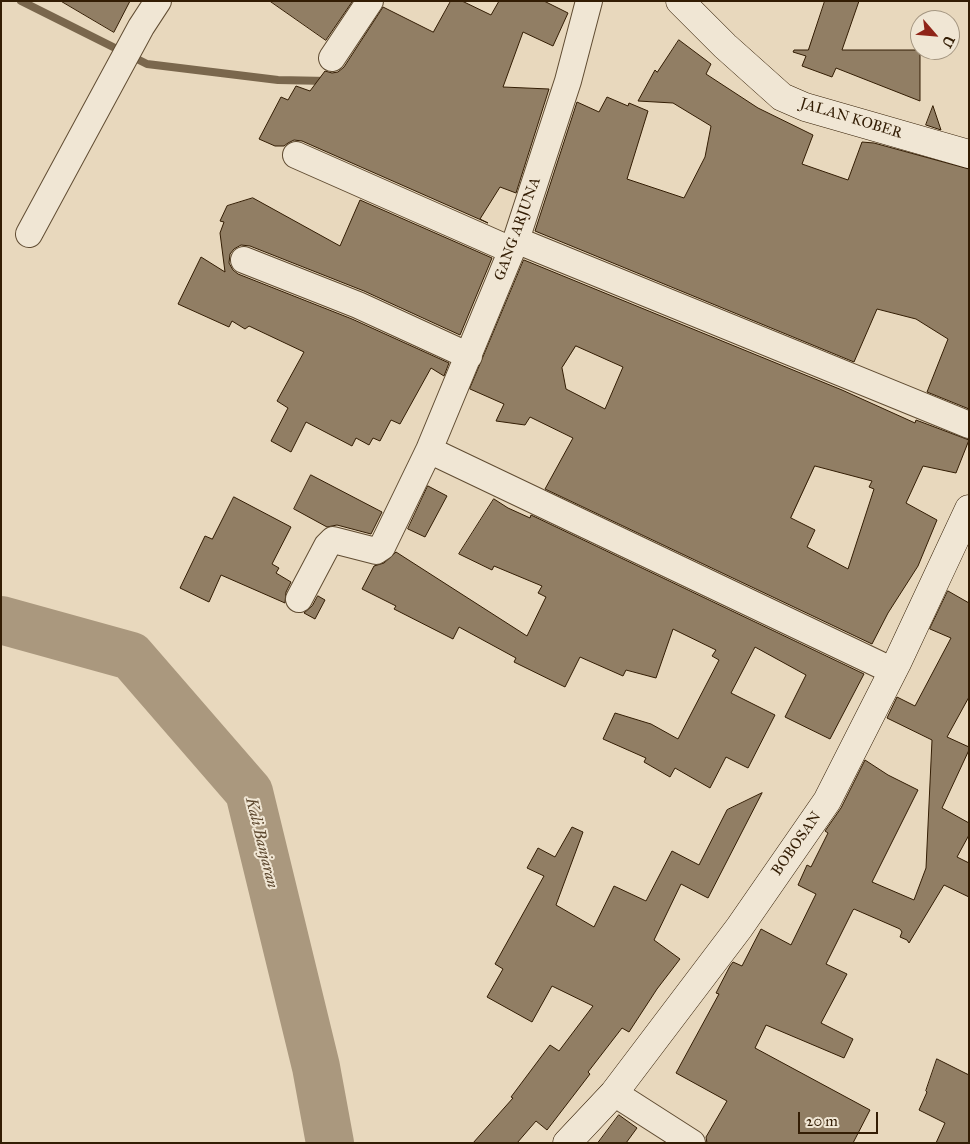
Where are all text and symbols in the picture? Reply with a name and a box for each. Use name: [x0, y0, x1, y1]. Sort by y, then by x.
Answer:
north arrow: [910, 10, 960, 60]
text: U: [938, 33, 958, 50]
street label: JALAN KOBER: [798, 95, 904, 143]
street label: GANG ARJUNA: [491, 175, 545, 283]
water label: Kali Banjaran: [240, 796, 282, 890]
street label: BOBOSAN: [768, 809, 826, 879]
scale bar: [800, 1102, 880, 1134]
text: 20 m: [806, 1112, 838, 1130]

